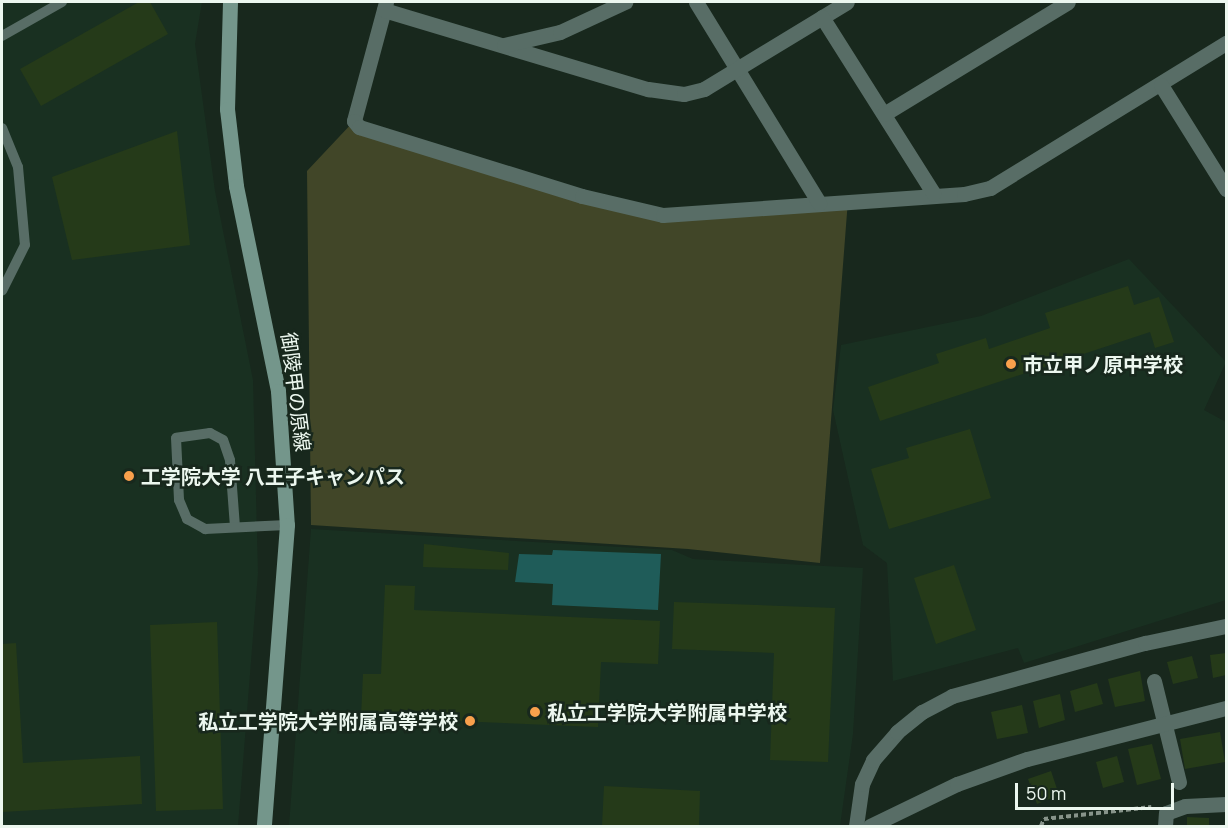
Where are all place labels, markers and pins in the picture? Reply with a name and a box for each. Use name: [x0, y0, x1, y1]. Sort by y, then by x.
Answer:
place label: 市立甲ノ原中学校: [1023, 352, 1183, 376]
marker: 市立甲ノ原中学校: [1004, 357, 1018, 371]
place label: 工学院大学 八王子キャンパス: [141, 464, 405, 488]
marker: 工学院大学 八王子キャンパス: [122, 469, 136, 483]
place label: 私立工学院大学附属中学校: [547, 700, 787, 724]
marker: 私立工学院大学附属中学校: [528, 705, 542, 719]
place label: 私立工学院大学附属高等学校: [198, 709, 458, 733]
marker: 私立工学院大学附属高等学校: [463, 714, 477, 728]

